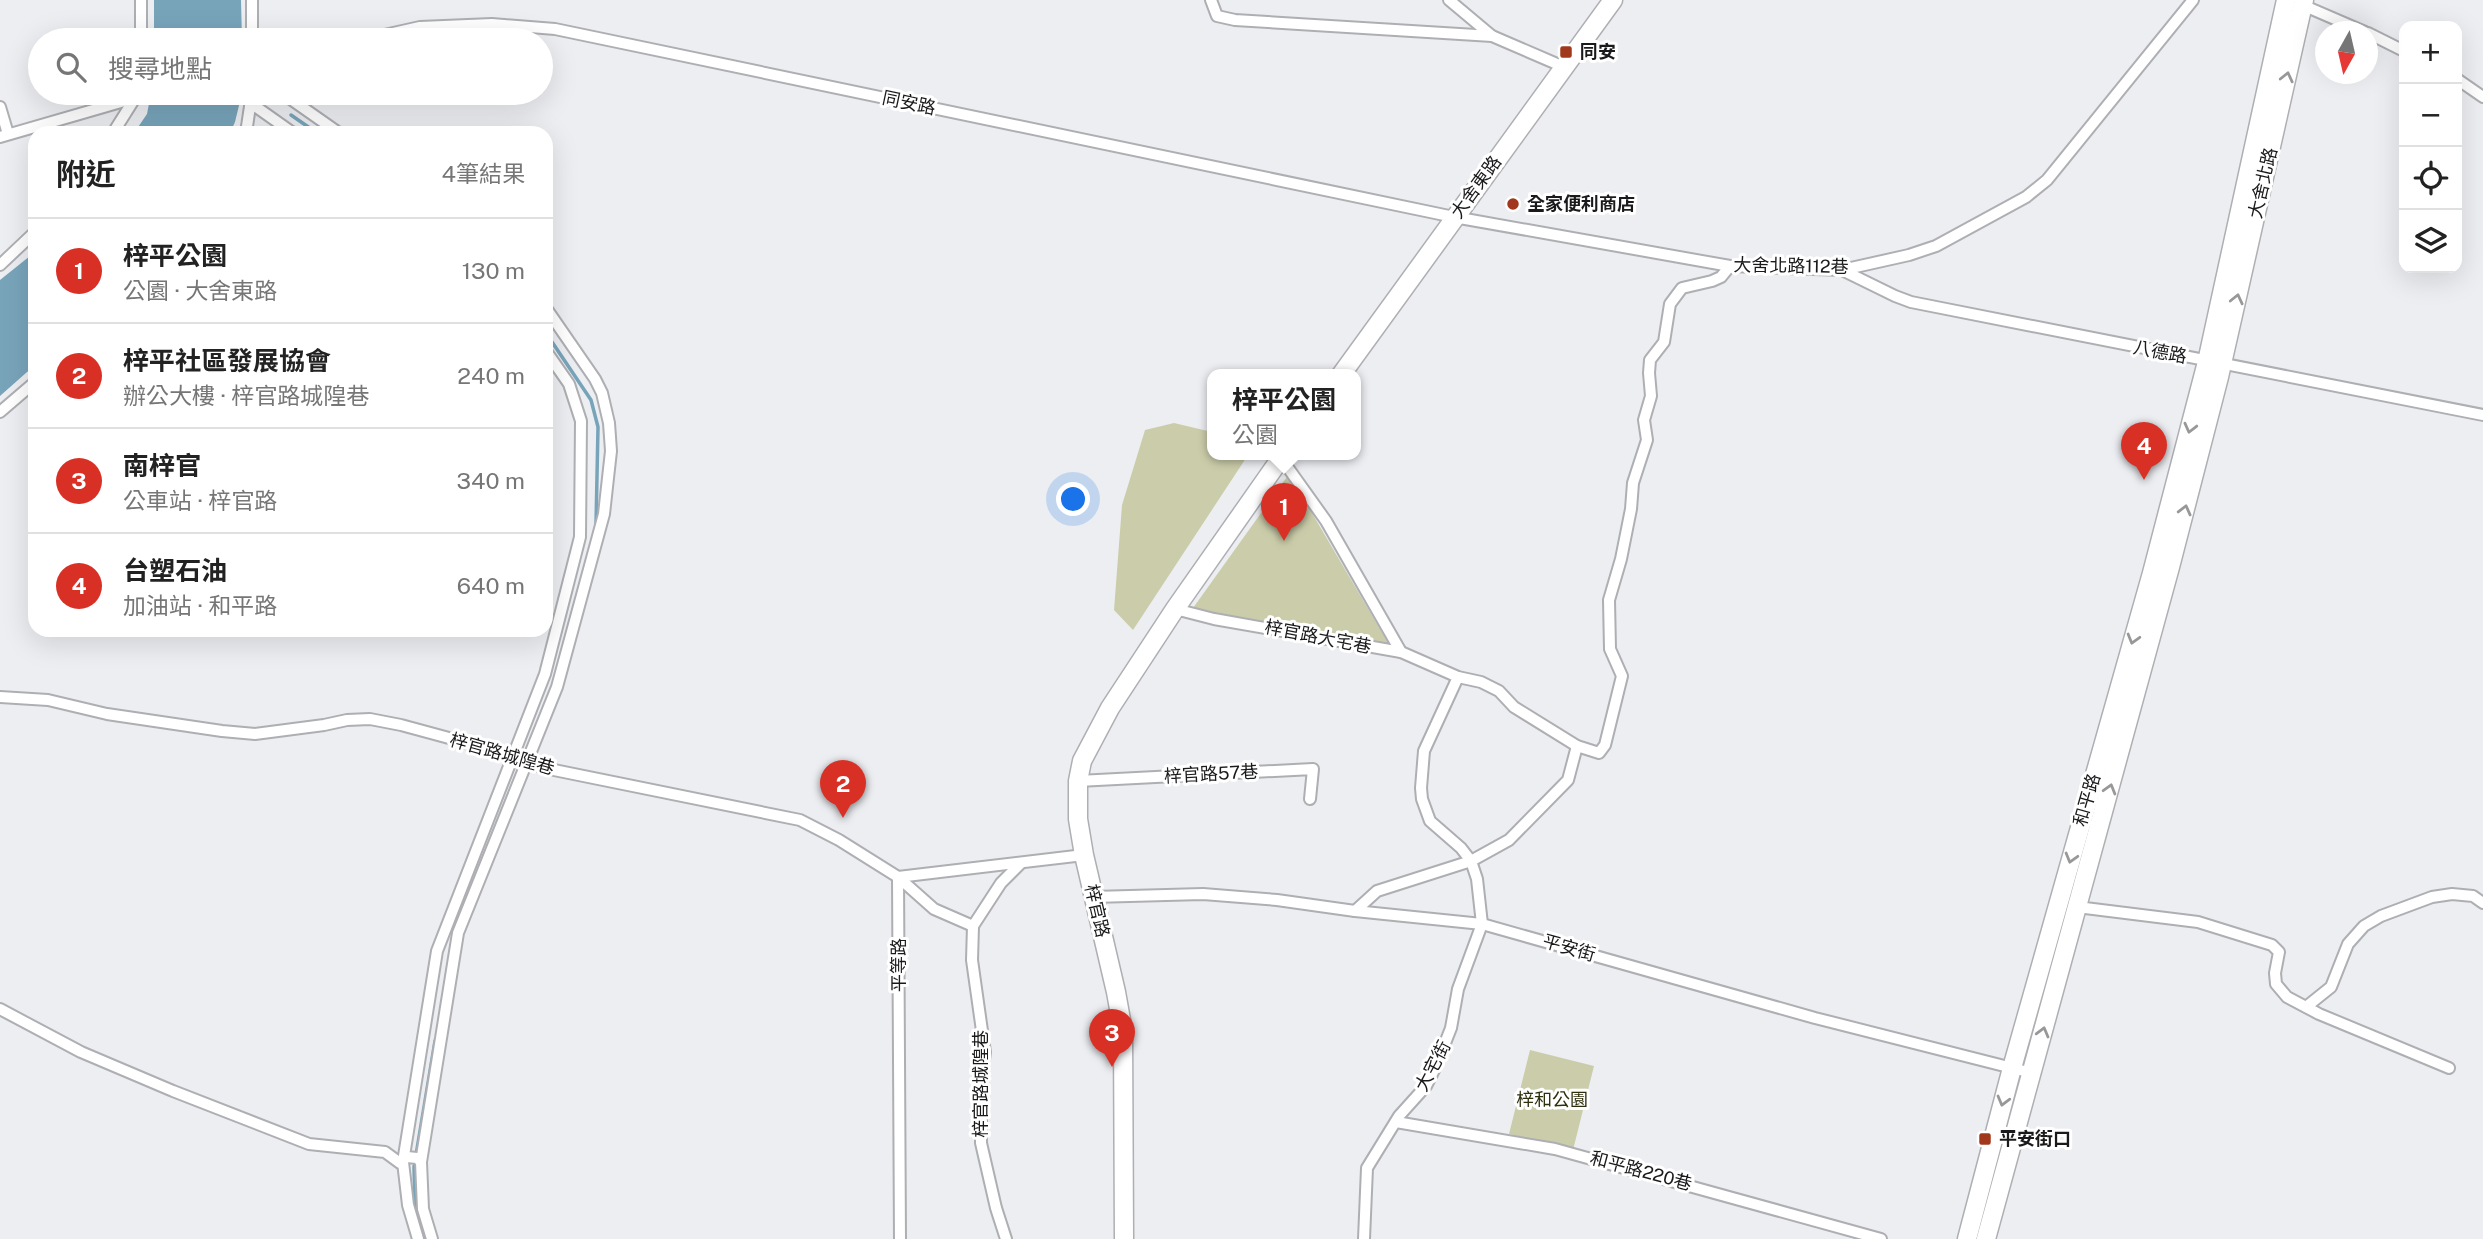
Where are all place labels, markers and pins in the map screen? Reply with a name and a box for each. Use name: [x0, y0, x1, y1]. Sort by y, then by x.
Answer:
place label: 同安: [1580, 41, 1616, 62]
marker: 同安: [1558, 44, 1574, 60]
place label: 全家便利商店: [1527, 193, 1635, 214]
marker: 全家便利商店: [1505, 196, 1521, 212]
pin: 4: [2121, 422, 2167, 480]
pin: 1: [1261, 483, 1307, 541]
pin: 2: [820, 760, 866, 818]
pin: 3: [1089, 1009, 1135, 1067]
place label: 平安街口: [1999, 1128, 2071, 1149]
marker: 平安街口: [1977, 1131, 1993, 1147]

